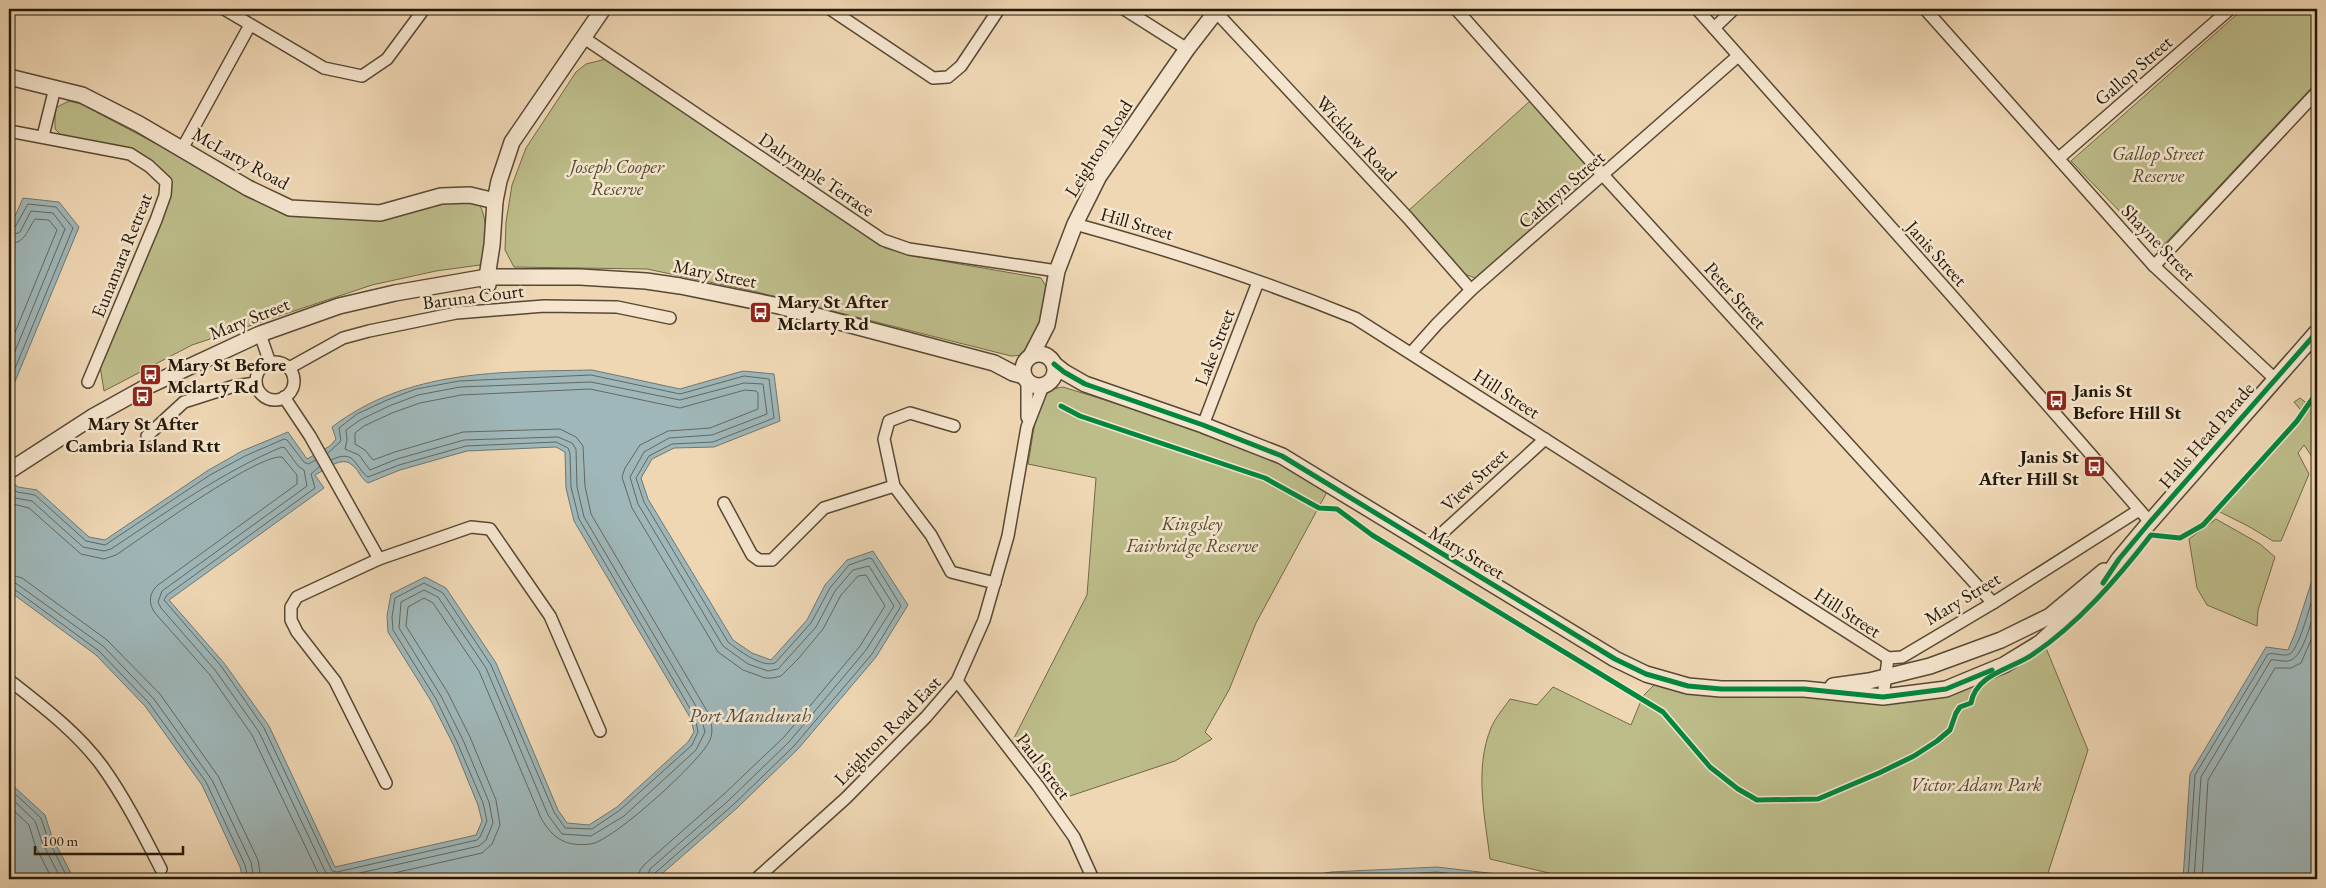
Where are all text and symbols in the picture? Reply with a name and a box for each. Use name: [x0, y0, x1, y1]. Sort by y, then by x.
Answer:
street label: Gallop Street: [2089, 30, 2178, 111]
street label: Wicklow Road: [1310, 90, 1403, 187]
street label: Leighton Road: [1059, 95, 1138, 202]
street label: McLarty Road: [188, 121, 294, 196]
street label: Dalrymple Terrace: [754, 126, 879, 222]
park label: Gallop Street Reserve: [2112, 141, 2205, 188]
street label: Cathryn Street: [1513, 145, 1610, 234]
park label: Joseph Cooper Reserve: [566, 154, 665, 201]
street label: Eunamara Retreat: [85, 189, 158, 321]
street label: Shayne Street: [2116, 199, 2201, 286]
street label: Hill Street: [1098, 201, 1176, 246]
street label: Janis Street: [1899, 214, 1973, 292]
street label: Mary Street: [671, 253, 759, 294]
street label: Peter Street: [1699, 256, 1772, 334]
street label: Baruna Court: [421, 278, 525, 315]
place label: Mary St After Mclarty Rd: [777, 289, 888, 336]
street label: Mary Street: [205, 291, 293, 346]
bus stop icon: Mary St After Mclarty Rd: [749, 300, 773, 324]
street label: Lake Street: [1188, 305, 1241, 389]
place label: Mary St Before Mclarty Rd: [167, 352, 286, 399]
bus stop icon: Mary St Before Mclarty Rd: [139, 363, 163, 387]
street label: Hill Street: [1469, 363, 1545, 424]
street label: Halls Head Parade: [2153, 377, 2260, 494]
place label: Janis St Before Hill St: [2071, 378, 2181, 425]
bus stop icon: Mary St After Cambria Island Rtt: [131, 385, 155, 409]
bus stop icon: Janis St Before Hill St: [2045, 389, 2069, 413]
place label: Mary St After Cambria Island Rtt: [66, 411, 220, 458]
street label: View Street: [1435, 442, 1513, 517]
place label: Janis St After Hill St: [1977, 444, 2079, 491]
bus stop icon: Janis St After Hill St: [2083, 455, 2107, 479]
park label: Kingsley Fairbridge Reserve: [1125, 511, 1259, 558]
street label: Mary Street: [1424, 520, 1509, 585]
street label: Mary Street: [1920, 566, 2005, 631]
street label: Hill Street: [1810, 582, 1886, 643]
street label: Leighton Road East: [828, 670, 946, 791]
water label: Port Mandurah: [689, 702, 811, 728]
street label: Paul Street: [1010, 728, 1077, 805]
park label: Victor Adam Park: [1910, 772, 2042, 797]
scale bar: [35, 823, 182, 855]
text: 100 m: [42, 831, 79, 850]

